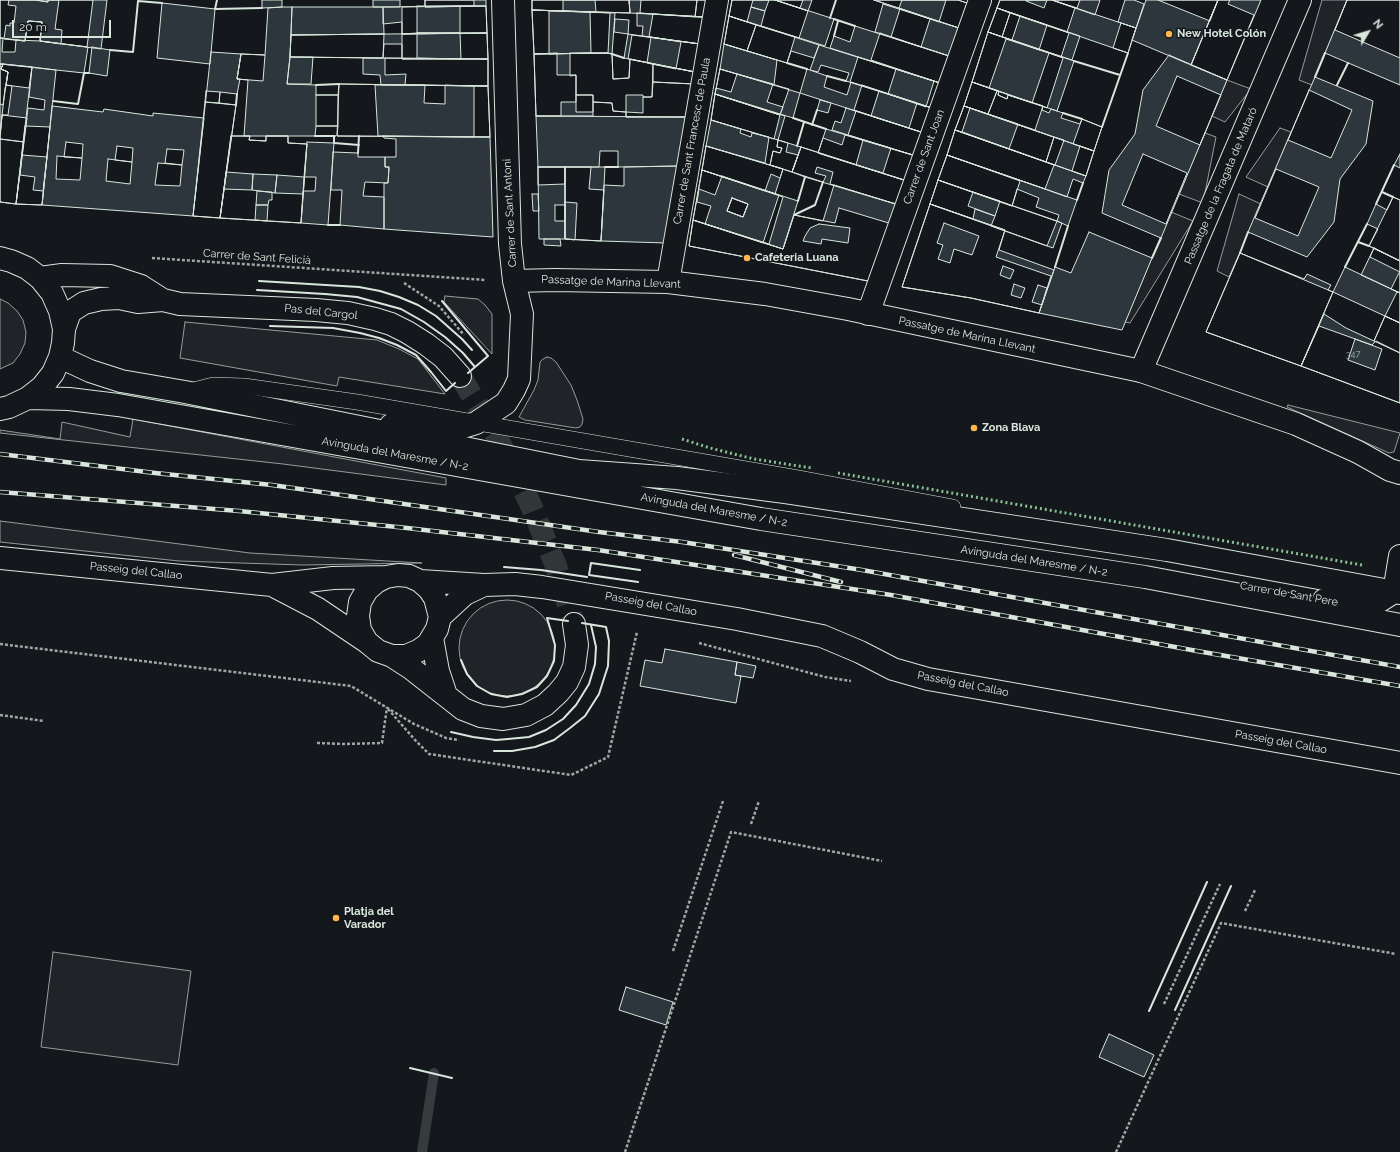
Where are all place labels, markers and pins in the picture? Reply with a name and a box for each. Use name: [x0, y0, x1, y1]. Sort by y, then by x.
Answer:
place label: New Hotel Colón: [1177, 27, 1266, 41]
marker: New Hotel Colón: [1164, 29, 1174, 39]
place label: Cafeteria Luana: [755, 251, 839, 265]
marker: Cafeteria Luana: [742, 253, 752, 263]
place label: Zona Blava: [982, 421, 1040, 435]
marker: Zona Blava: [969, 423, 979, 433]
place label: Platja del Varador: [344, 905, 394, 931]
marker: Platja del Varador: [331, 913, 341, 923]

